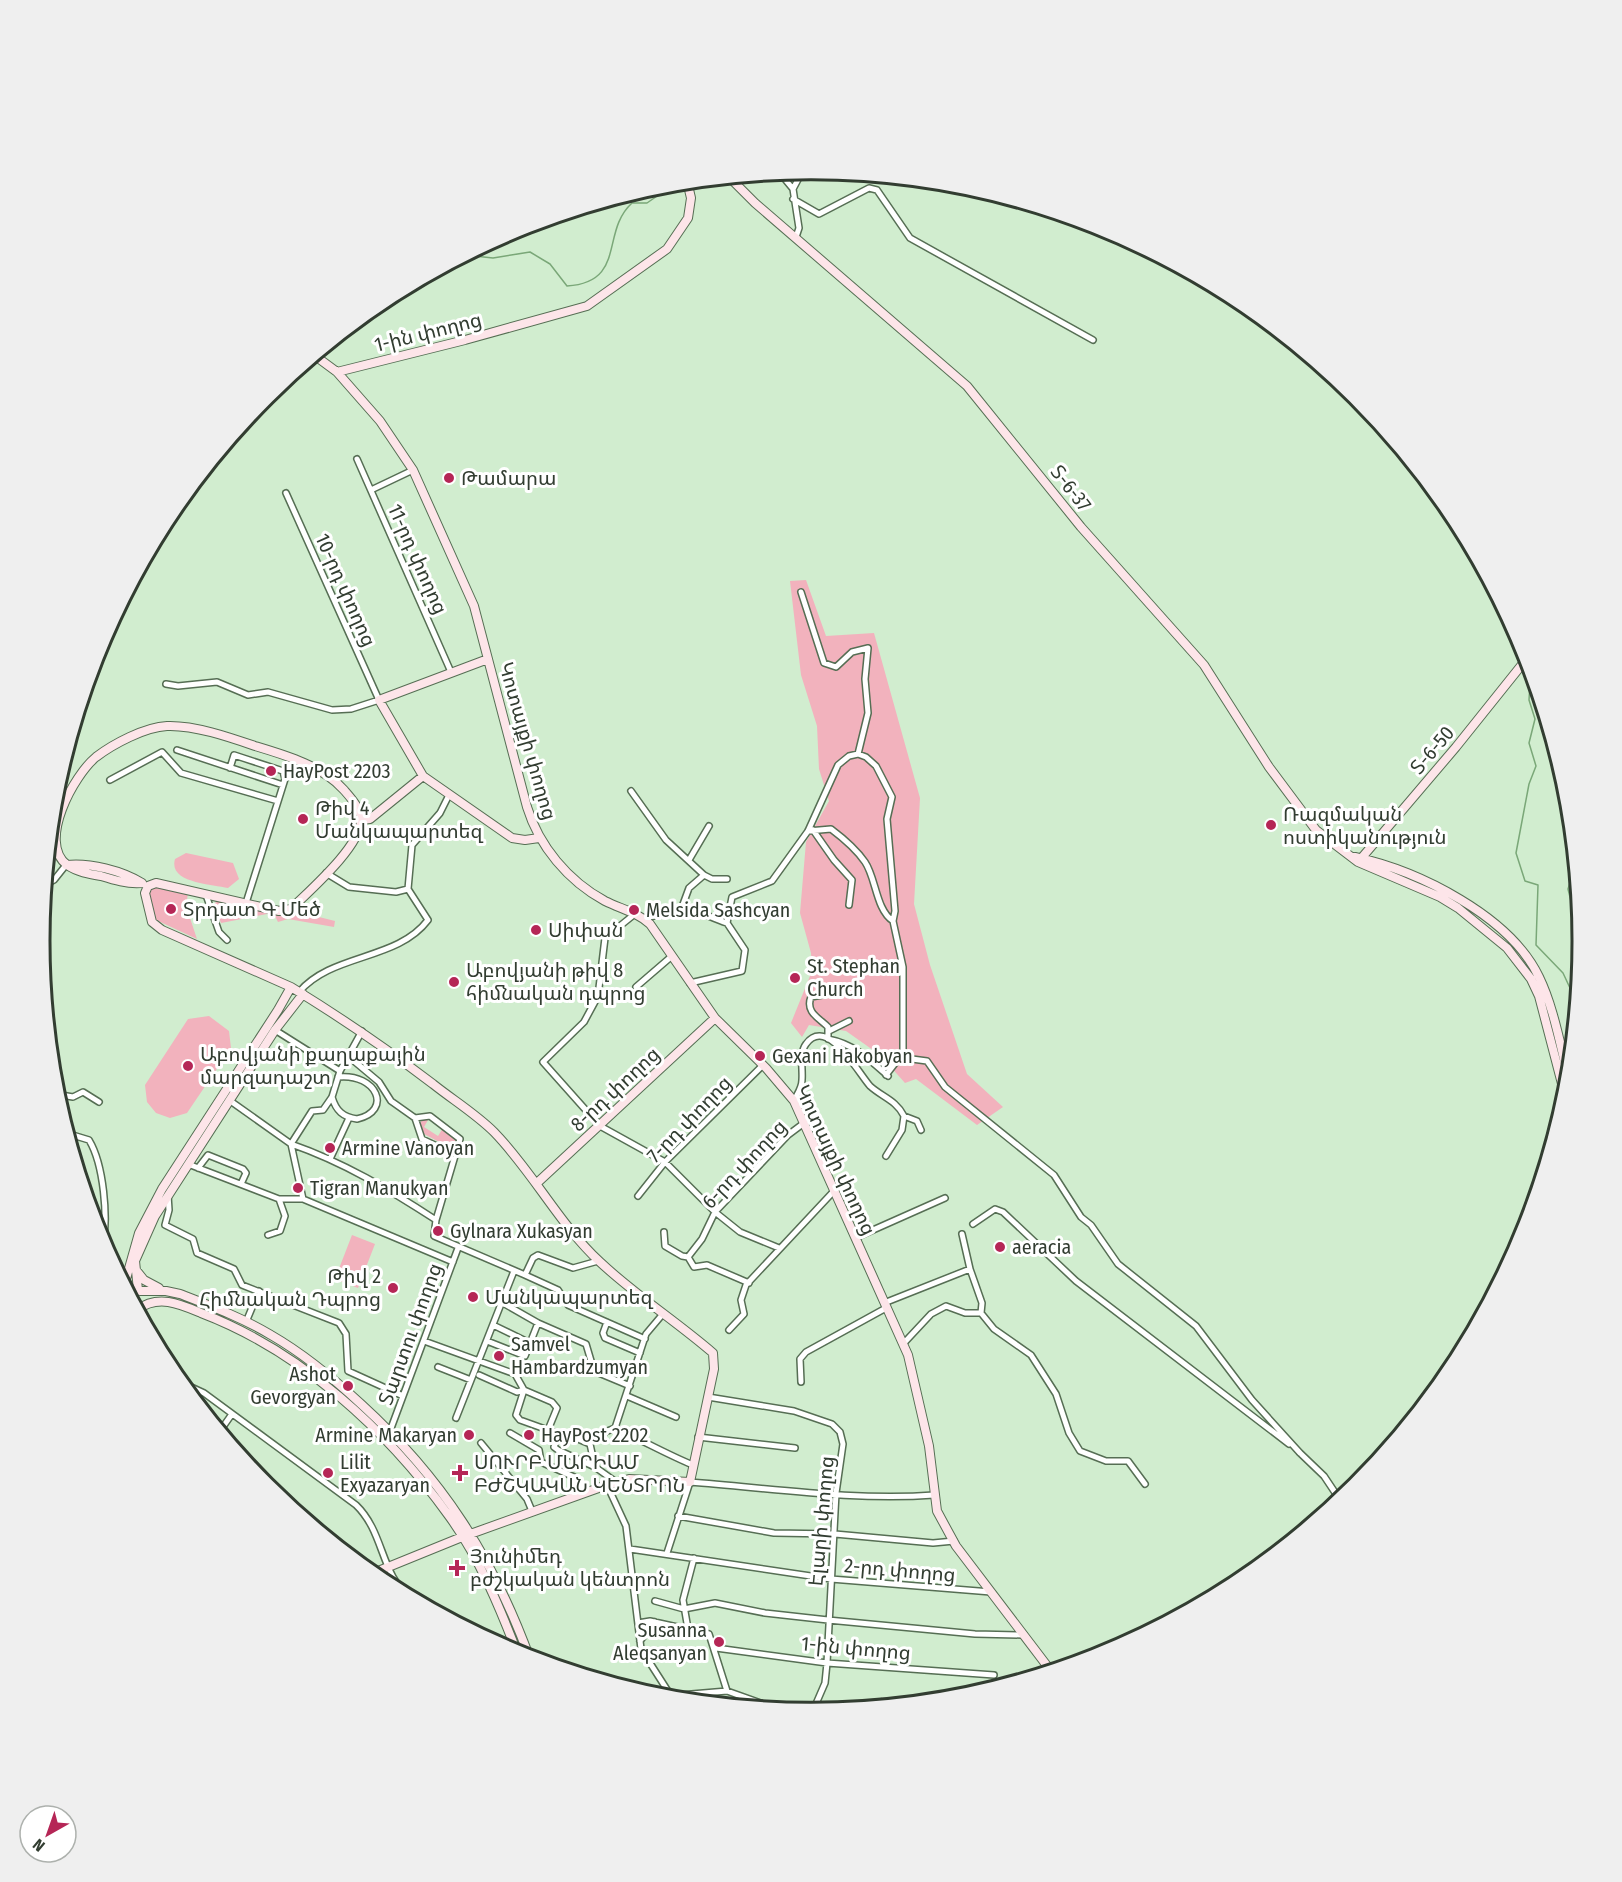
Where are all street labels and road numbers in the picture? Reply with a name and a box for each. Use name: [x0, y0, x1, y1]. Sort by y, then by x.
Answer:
street label: 1-ին փողոց: [372, 307, 484, 357]
street label: Տ-6-37: [1046, 460, 1096, 516]
street label: 11-րդ փողոց: [383, 500, 453, 618]
street label: 10-րդ փողոց: [310, 530, 382, 650]
street label: Կոտայքի փողոց: [494, 659, 562, 823]
street label: Տ-6-50: [1405, 721, 1459, 779]
street label: 8-րդ փողոց: [566, 1042, 664, 1136]
street label: 7-րդ փողոց: [642, 1071, 736, 1167]
street label: Կոտայքի փողոց: [791, 1081, 881, 1239]
street label: 6-րդ փողոց: [697, 1115, 791, 1213]
street label: Տարտու փողոց: [373, 1260, 447, 1408]
street label: Էլարի փողոց: [803, 1455, 839, 1587]
street label: 2-րդ փողոց: [843, 1553, 957, 1587]
street label: 1-ին փողոց: [800, 1631, 912, 1665]

